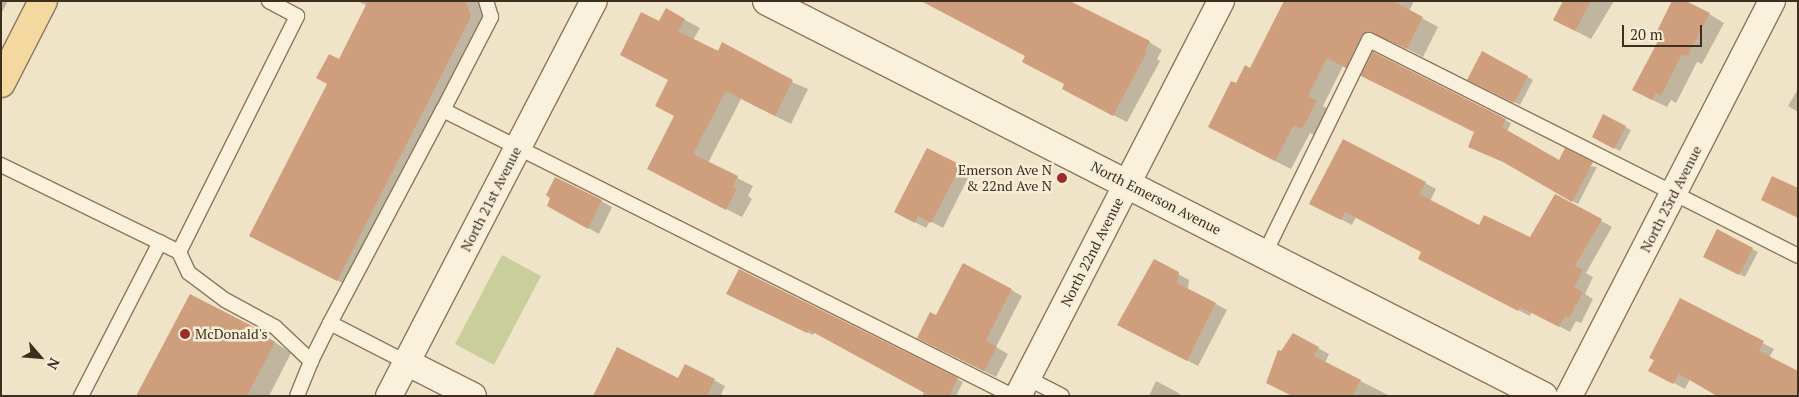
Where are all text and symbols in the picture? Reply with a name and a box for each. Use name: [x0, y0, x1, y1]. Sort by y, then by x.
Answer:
scale bar: [1624, 15, 1704, 47]
text: 20 m: [1630, 24, 1663, 44]
street label: North 23rd Avenue: [1637, 143, 1705, 255]
street label: North 21st Avenue: [457, 144, 525, 254]
street label: North Emerson Avenue: [1088, 158, 1224, 238]
place label: Emerson Ave N & 22nd Ave N: [958, 162, 1052, 194]
marker: Emerson Ave N & 22nd Ave N: [1056, 172, 1068, 184]
street label: North 22nd Avenue: [1057, 195, 1127, 309]
place label: McDonald's: [195, 326, 267, 342]
marker: McDonald's: [179, 328, 191, 340]
north arrow: [15, 332, 65, 382]
text: N: [43, 355, 65, 373]

